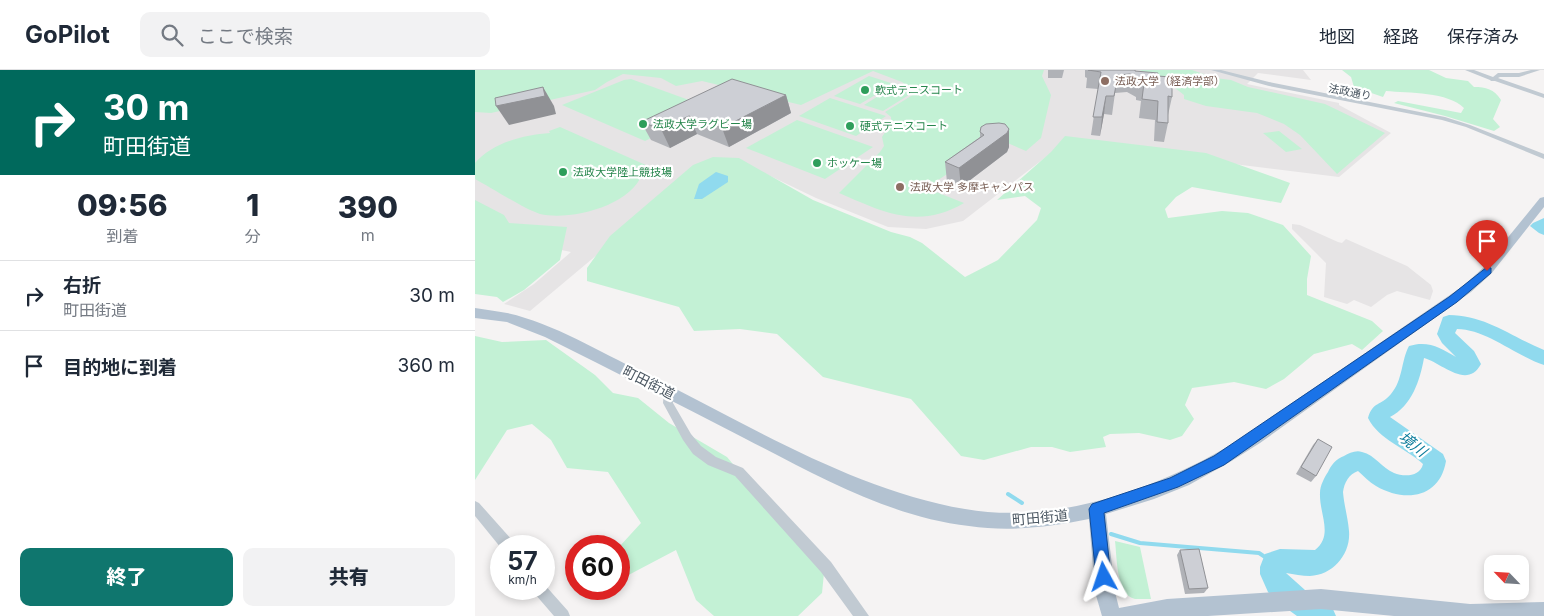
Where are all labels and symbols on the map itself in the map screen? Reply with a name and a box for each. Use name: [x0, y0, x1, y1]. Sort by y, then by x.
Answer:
place label: 法政大学（経済学部）: [1115, 74, 1225, 88]
marker: 法政大学（経済学部）: [1099, 75, 1111, 87]
street label: 法政通り: [1327, 81, 1373, 103]
place label: 軟式テニスコート: [875, 83, 963, 97]
marker: 軟式テニスコート: [859, 84, 871, 96]
place label: 法政大学ラグビー場: [653, 117, 752, 131]
marker: 法政大学ラグビー場: [637, 118, 649, 130]
place label: 硬式テニスコート: [860, 119, 948, 133]
marker: 硬式テニスコート: [844, 120, 856, 132]
place label: ホッケー場: [827, 156, 882, 170]
marker: ホッケー場: [811, 157, 823, 169]
place label: 法政大学陸上競技場: [573, 165, 672, 179]
marker: 法政大学陸上競技場: [557, 166, 569, 178]
place label: 法政大学 多摩キャンパス: [910, 180, 1034, 194]
marker: 法政大学 多摩キャンパス: [894, 181, 906, 193]
pin: [1466, 220, 1508, 271]
street label: 町田街道: [620, 362, 678, 402]
water label: 境川: [1395, 427, 1432, 462]
street label: 町田街道: [1011, 506, 1069, 528]
speed limit sign: 60: [565, 535, 630, 600]
position arrow: [1077, 550, 1129, 602]
north arrow: [1484, 555, 1529, 600]

